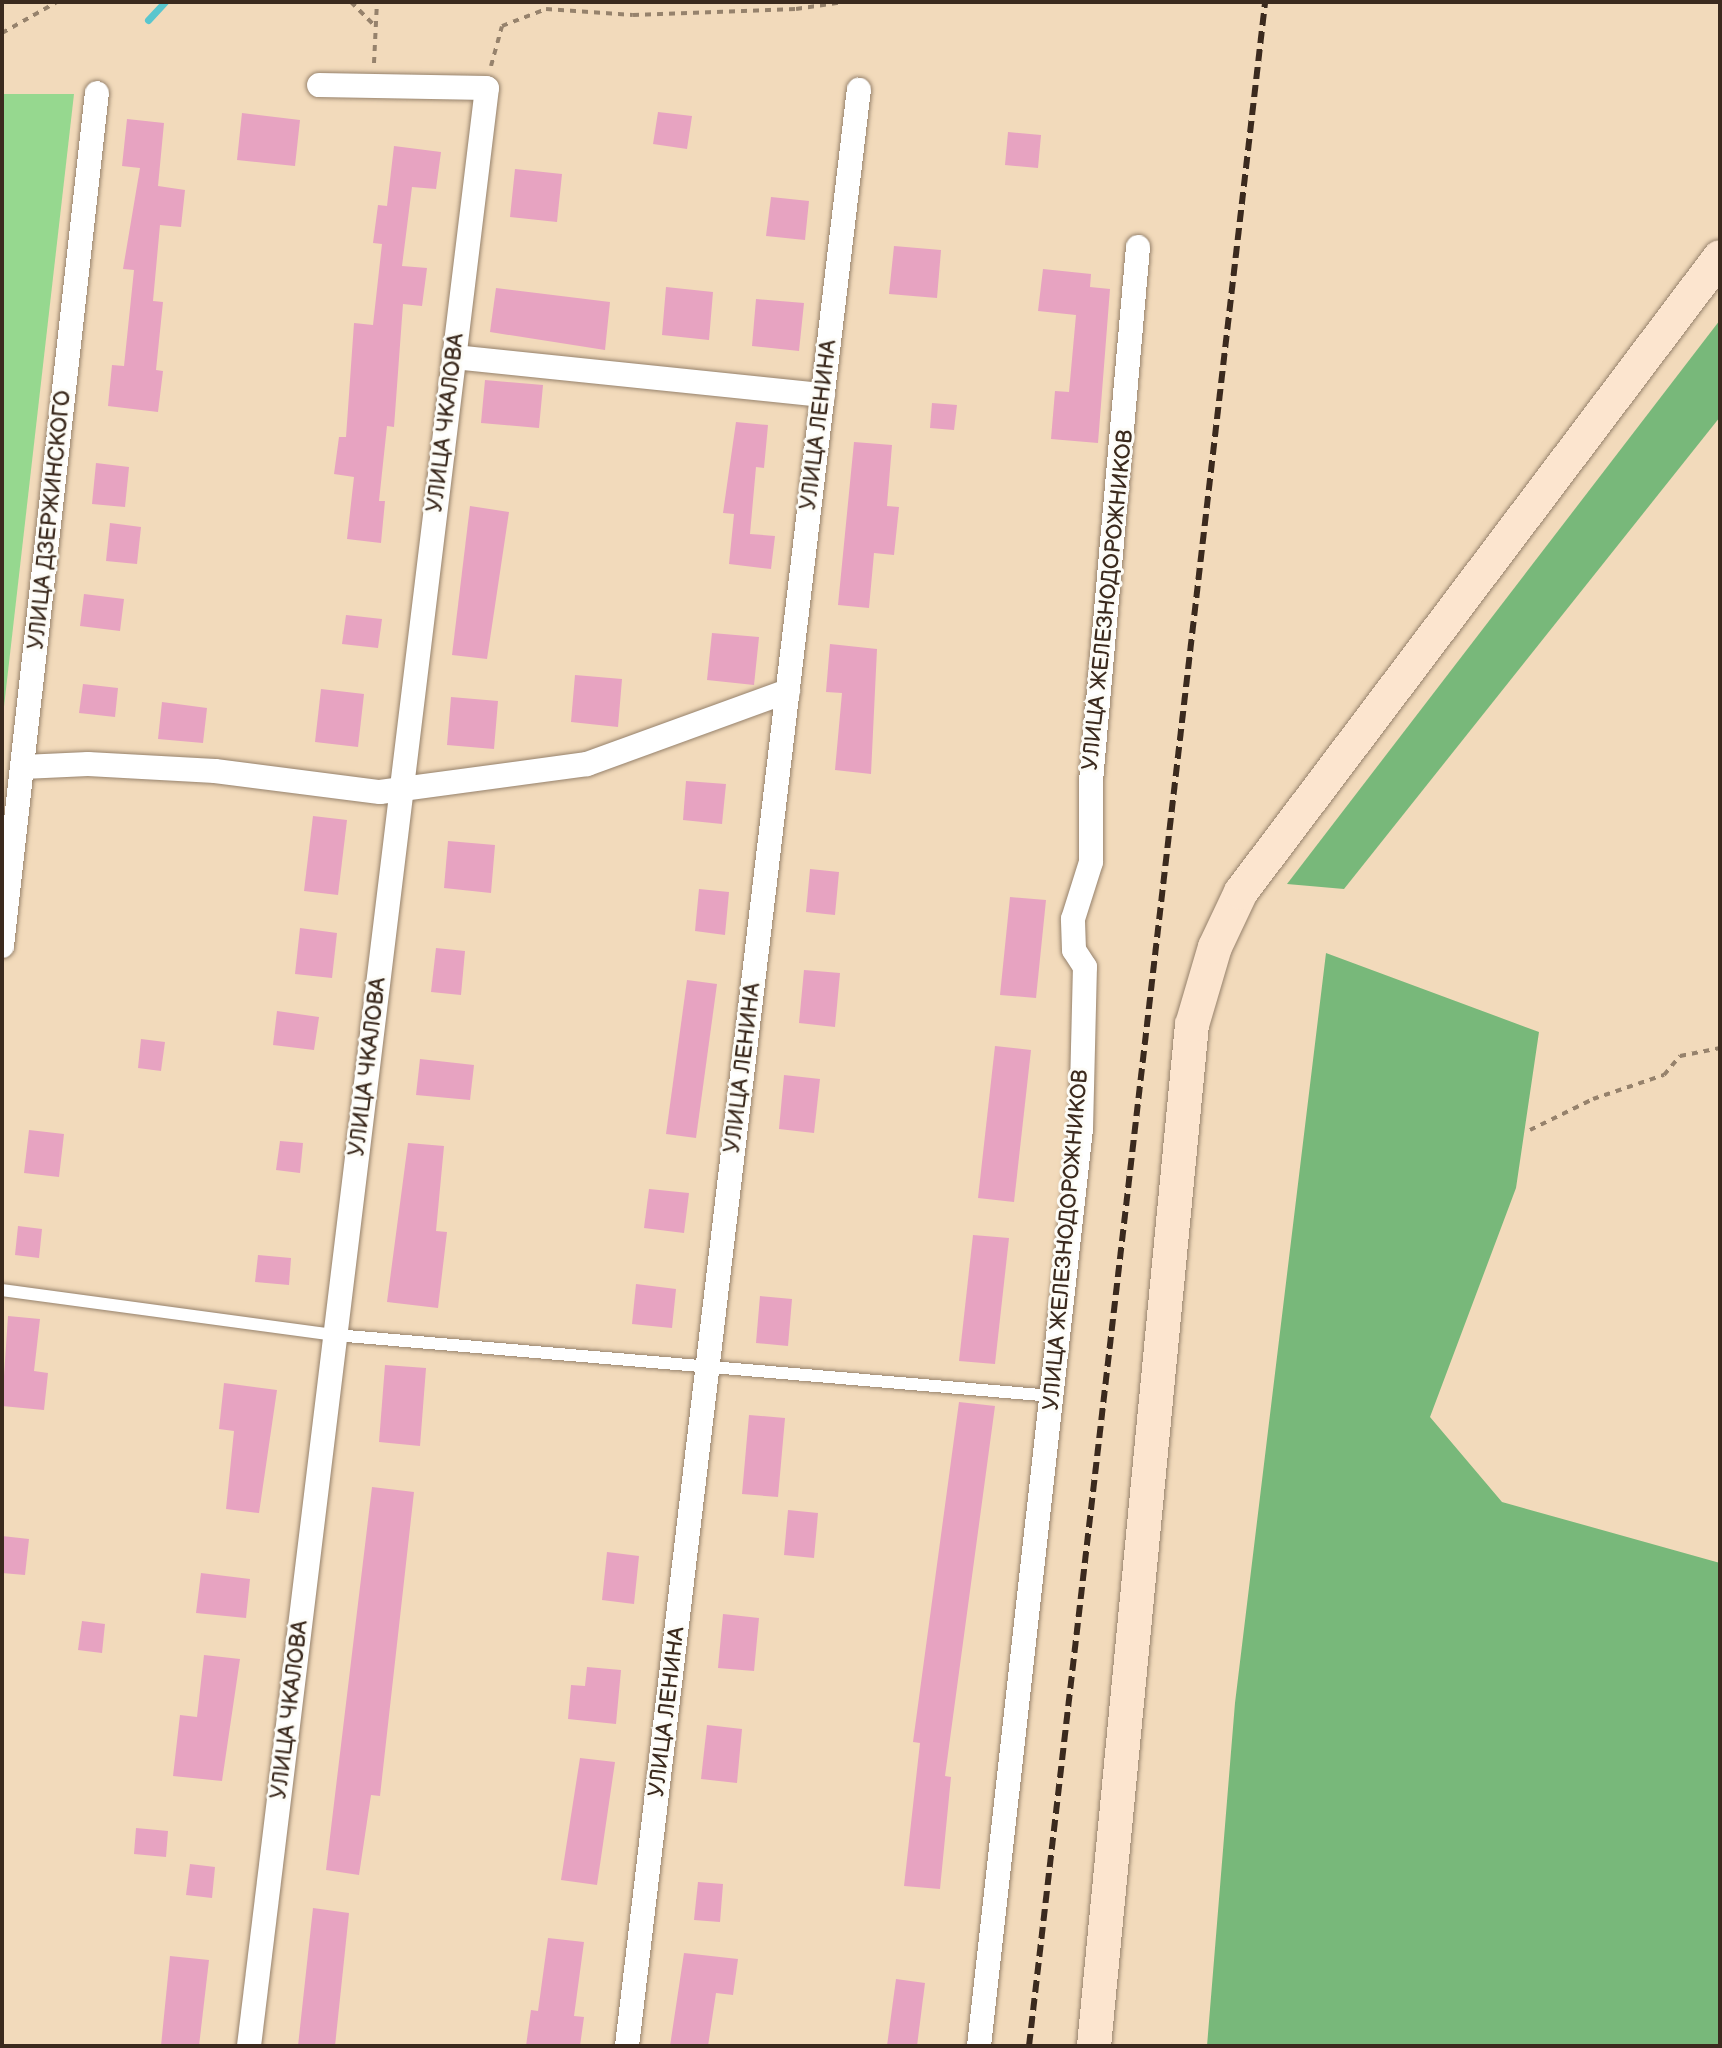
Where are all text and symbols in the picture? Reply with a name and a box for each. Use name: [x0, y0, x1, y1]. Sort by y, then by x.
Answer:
street label: УЛИЦА ЧКАЛОВА: [422, 332, 470, 514]
street label: УЛИЦА ЛЕНИНА: [795, 338, 843, 512]
street label: УЛИЦА ДЗЕРЖИНСКОГО: [23, 389, 77, 651]
street label: УЛИЦА ЖЕЛЕЗНОДОРОЖНИКОВ: [1077, 428, 1139, 772]
street label: УЛИЦА ЧКАЛОВА: [344, 976, 392, 1158]
street label: УЛИЦА ЛЕНИНА: [719, 981, 767, 1155]
street label: УЛИЦА ЖЕЛЕЗНОДОРОЖНИКОВ: [1038, 1068, 1094, 1412]
street label: УЛИЦА ЧКАЛОВА: [266, 1619, 314, 1801]
street label: УЛИЦА ЛЕНИНА: [643, 1625, 691, 1799]

